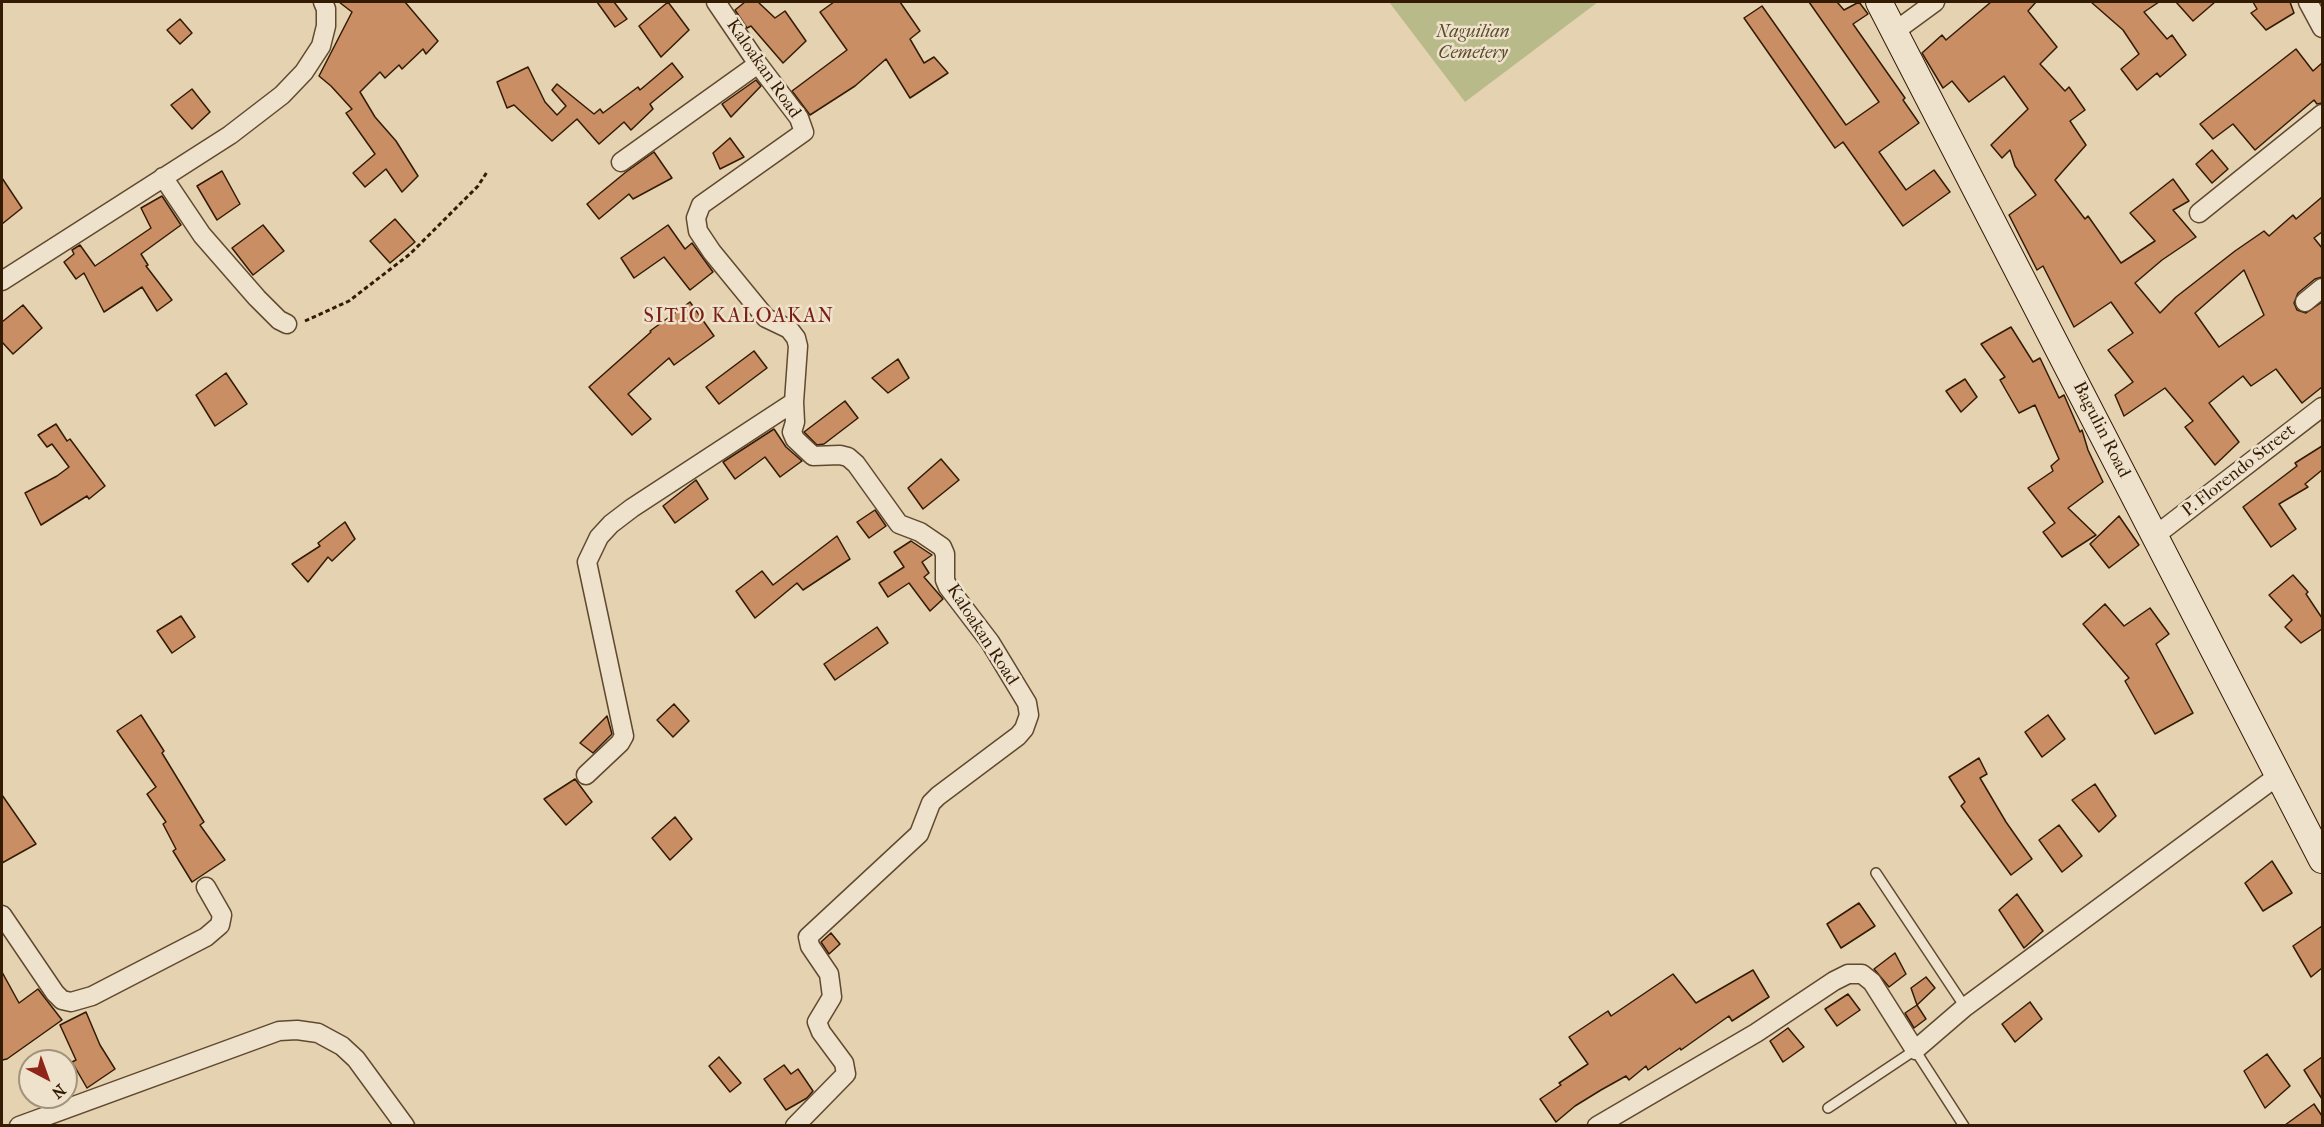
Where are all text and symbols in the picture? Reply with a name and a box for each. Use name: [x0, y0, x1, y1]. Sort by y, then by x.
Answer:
street label: Kaloakan Road: [721, 15, 805, 123]
park label: Naguilian Cemetery: [1436, 22, 1510, 64]
district label: SITIO KALOAKAN: [643, 305, 835, 329]
street label: Bagulin Road: [2068, 378, 2134, 482]
street label: P. Florendo Street: [2178, 420, 2300, 522]
street label: Kaloakan Road: [941, 581, 1023, 689]
north arrow: [18, 1049, 78, 1109]
text: N: [48, 1080, 70, 1103]

